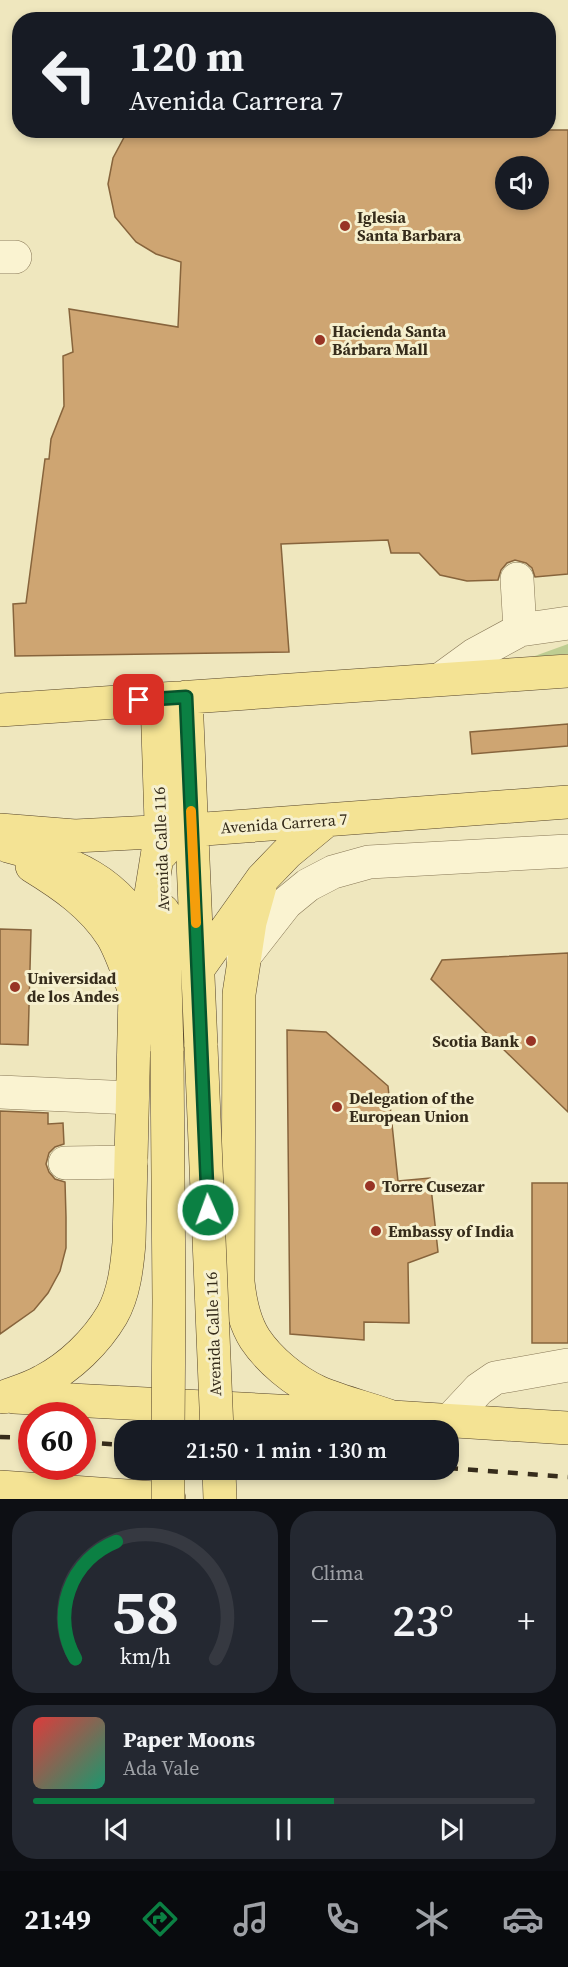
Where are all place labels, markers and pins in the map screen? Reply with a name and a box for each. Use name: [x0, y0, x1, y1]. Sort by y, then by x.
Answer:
place label: Iglesia Santa Barbara: [357, 206, 462, 246]
marker: Iglesia Santa Barbara: [338, 219, 352, 233]
place label: Hacienda Santa Bárbara Mall: [332, 320, 447, 360]
marker: Hacienda Santa Bárbara Mall: [313, 333, 327, 347]
pin: [113, 674, 164, 725]
place label: Universidad de los Andes: [27, 967, 119, 1007]
marker: Universidad de los Andes: [8, 980, 22, 994]
place label: Scotia Bank: [432, 1030, 519, 1052]
marker: Scotia Bank: [524, 1034, 538, 1048]
place label: Delegation of the European Union: [349, 1087, 474, 1127]
marker: Delegation of the European Union: [330, 1100, 344, 1114]
place label: Torre Cusezar: [382, 1175, 485, 1197]
marker: Torre Cusezar: [363, 1179, 377, 1193]
place label: Embassy of India: [388, 1220, 514, 1242]
marker: Embassy of India: [369, 1224, 383, 1238]

